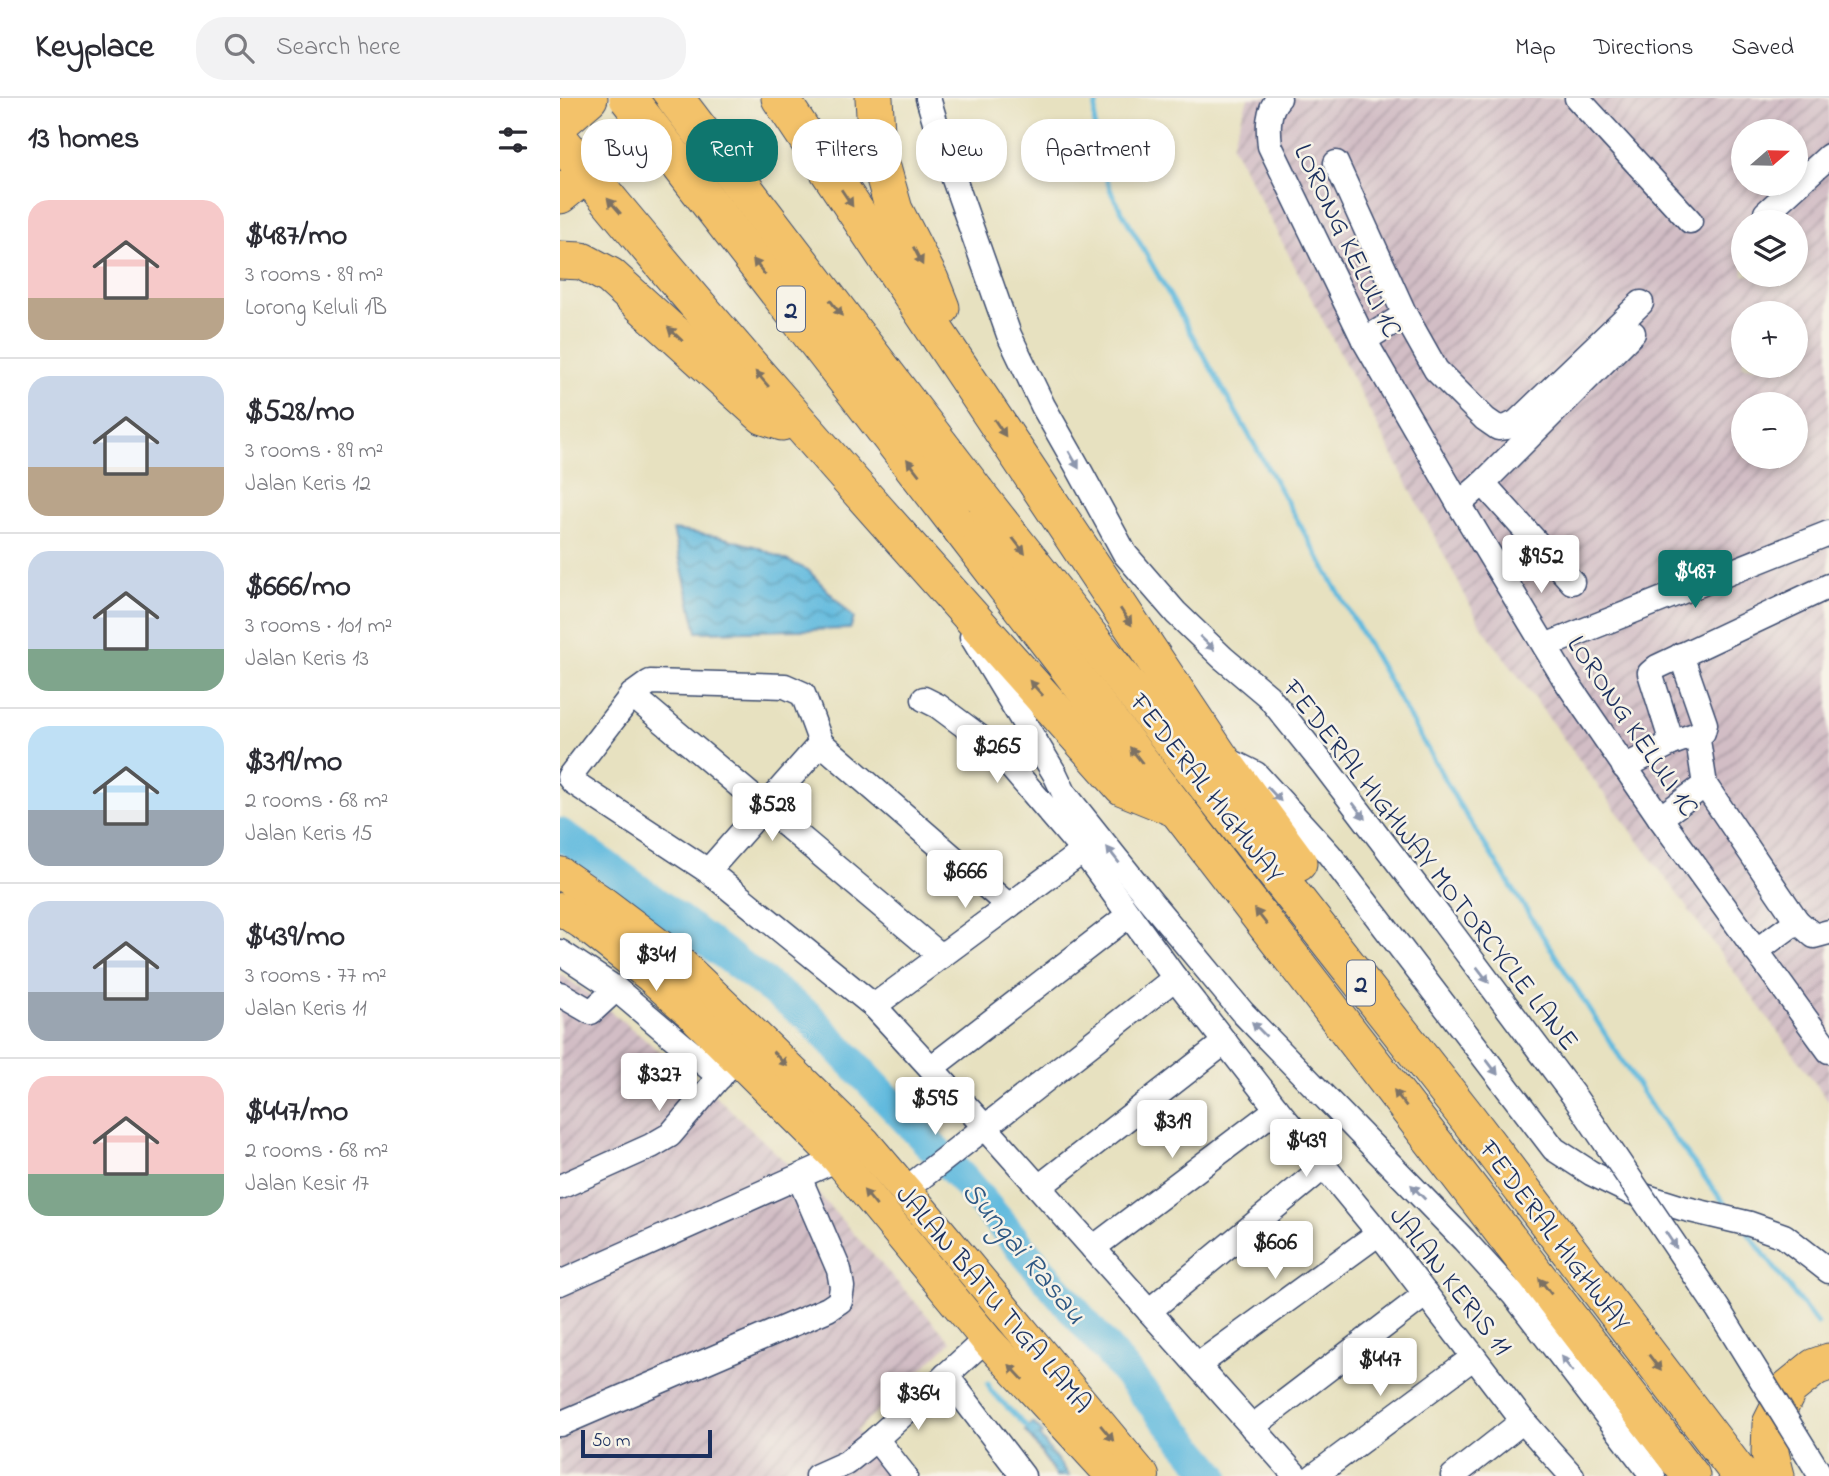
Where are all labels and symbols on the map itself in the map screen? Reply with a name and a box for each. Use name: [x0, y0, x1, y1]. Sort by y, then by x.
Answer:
north arrow: [1731, 119, 1808, 196]
street label: LORONG KELULI 1C: [1281, 137, 1411, 346]
one-way arrow: [840, 189, 854, 207]
one-way arrow: [607, 198, 622, 215]
one-way arrow: [912, 246, 923, 266]
one-way arrow: [751, 259, 766, 277]
road number: 2: [777, 286, 805, 331]
one-way arrow: [828, 299, 842, 317]
one-way arrow: [667, 326, 684, 342]
one-way arrow: [755, 371, 770, 388]
one-way arrow: [993, 419, 1007, 437]
one-way arrow: [1068, 451, 1080, 470]
one-way arrow: [905, 458, 920, 476]
pin: $952: [1500, 536, 1582, 595]
one-way arrow: [1011, 537, 1025, 555]
pin: $487: [1654, 550, 1736, 610]
one-way arrow: [1120, 607, 1133, 627]
street label: LORONG KELULI 1C: [1555, 628, 1707, 826]
one-way arrow: [1198, 634, 1215, 650]
street label: FEDERAL HIGHWAY MOTORCYCLE LANE: [1270, 671, 1587, 1061]
one-way arrow: [1028, 680, 1044, 697]
street label: FEDERAL HIGHWAY: [1117, 685, 1293, 893]
pin: $265: [956, 726, 1038, 785]
one-way arrow: [1129, 746, 1143, 764]
pin: $528: [731, 784, 813, 843]
one-way arrow: [1266, 785, 1282, 803]
one-way arrow: [1351, 802, 1365, 820]
one-way arrow: [1106, 846, 1121, 864]
pin: $666: [924, 850, 1006, 910]
one-way arrow: [1254, 909, 1269, 927]
pin: $341: [615, 934, 697, 993]
road number: 2: [1347, 960, 1375, 1006]
one-way arrow: [1475, 966, 1489, 984]
one-way arrow: [1251, 1021, 1267, 1038]
one-way arrow: [772, 1051, 788, 1067]
pin: $327: [618, 1054, 700, 1113]
one-way arrow: [1484, 1058, 1498, 1076]
pin: $595: [894, 1077, 976, 1137]
one-way arrow: [1392, 1089, 1407, 1107]
pin: $319: [1131, 1100, 1213, 1160]
pin: $439: [1265, 1119, 1347, 1179]
street label: FEDERAL HIGHWAY: [1467, 1132, 1639, 1342]
water label: Sungai Rasau: [950, 1173, 1096, 1335]
street label: JALAN BATU TIGA LAMA: [884, 1177, 1100, 1424]
one-way arrow: [1410, 1183, 1427, 1200]
one-way arrow: [863, 1189, 878, 1206]
street label: JALAN KERIS 11: [1378, 1199, 1521, 1366]
pin: $606: [1234, 1222, 1316, 1281]
one-way arrow: [1664, 1230, 1677, 1250]
one-way arrow: [1538, 1277, 1552, 1295]
pin: $447: [1339, 1338, 1421, 1398]
one-way arrow: [1648, 1354, 1662, 1373]
one-way arrow: [1559, 1355, 1574, 1373]
one-way arrow: [1008, 1363, 1024, 1381]
pin: $364: [877, 1372, 959, 1432]
one-way arrow: [1099, 1424, 1114, 1441]
scale bar: [581, 1427, 712, 1459]

